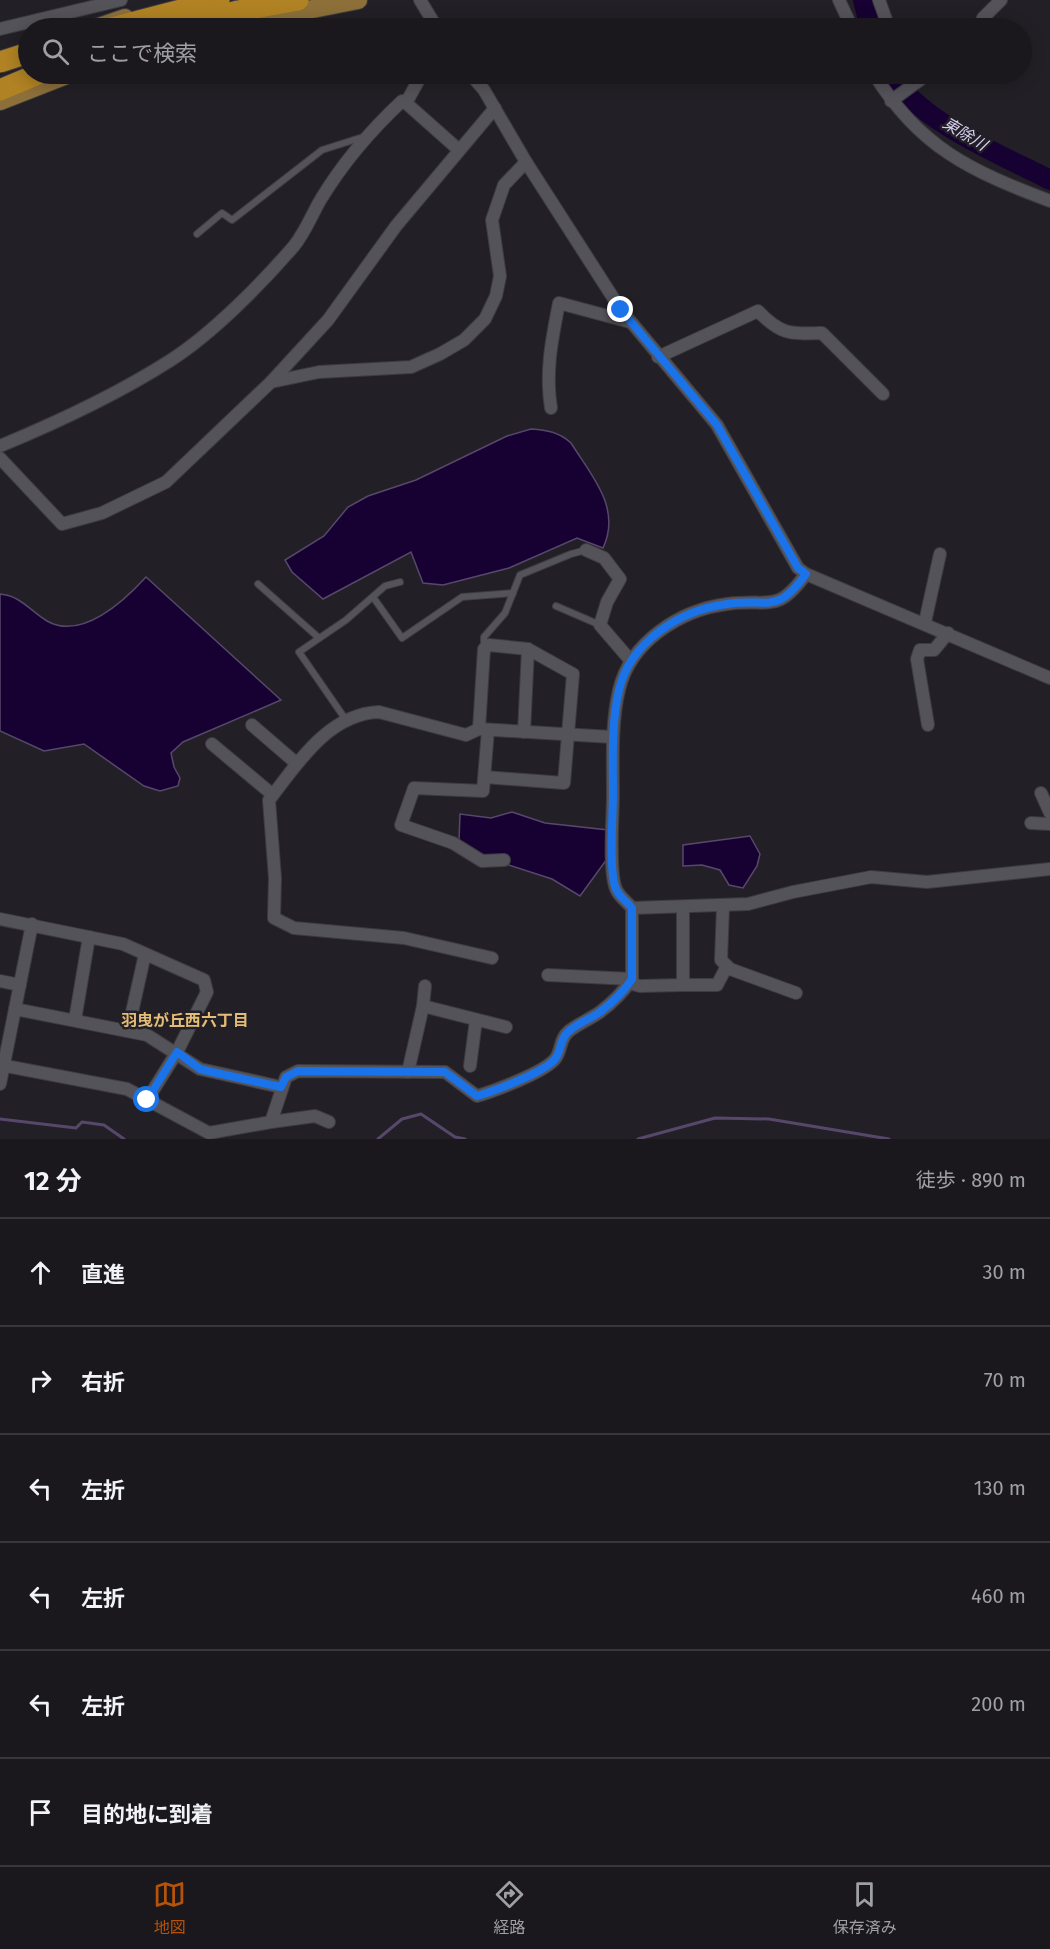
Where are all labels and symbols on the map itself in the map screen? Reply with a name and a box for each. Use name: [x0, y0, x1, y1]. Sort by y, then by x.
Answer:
water label: 東除川: [940, 113, 992, 156]
route end: [607, 296, 633, 322]
district label: 羽曳が丘西六丁目: [121, 1011, 249, 1030]
route start: [133, 1086, 159, 1112]

